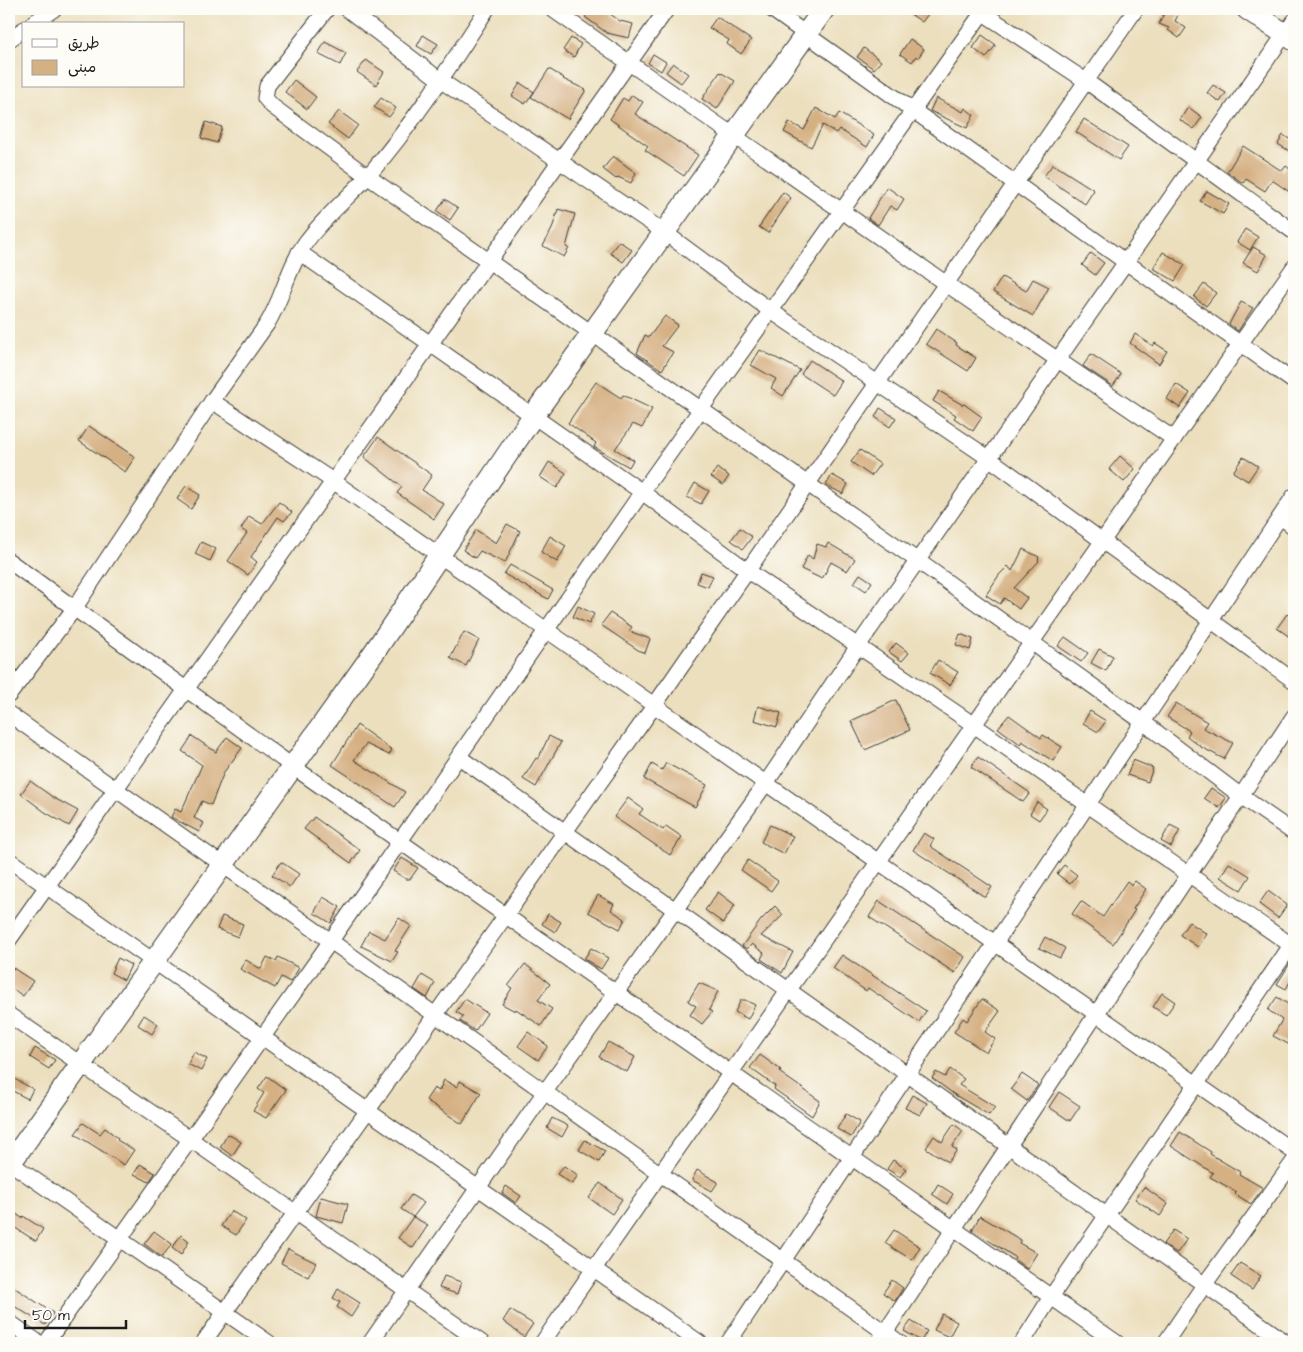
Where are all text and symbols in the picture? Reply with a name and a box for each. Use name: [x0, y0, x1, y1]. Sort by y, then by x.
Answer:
legend: [22, 22, 185, 88]
text: طريق: [68, 33, 100, 54]
text: مبنى: [68, 57, 96, 78]
scale bar: [25, 1297, 126, 1329]
text: 50 m: [32, 1305, 70, 1326]

